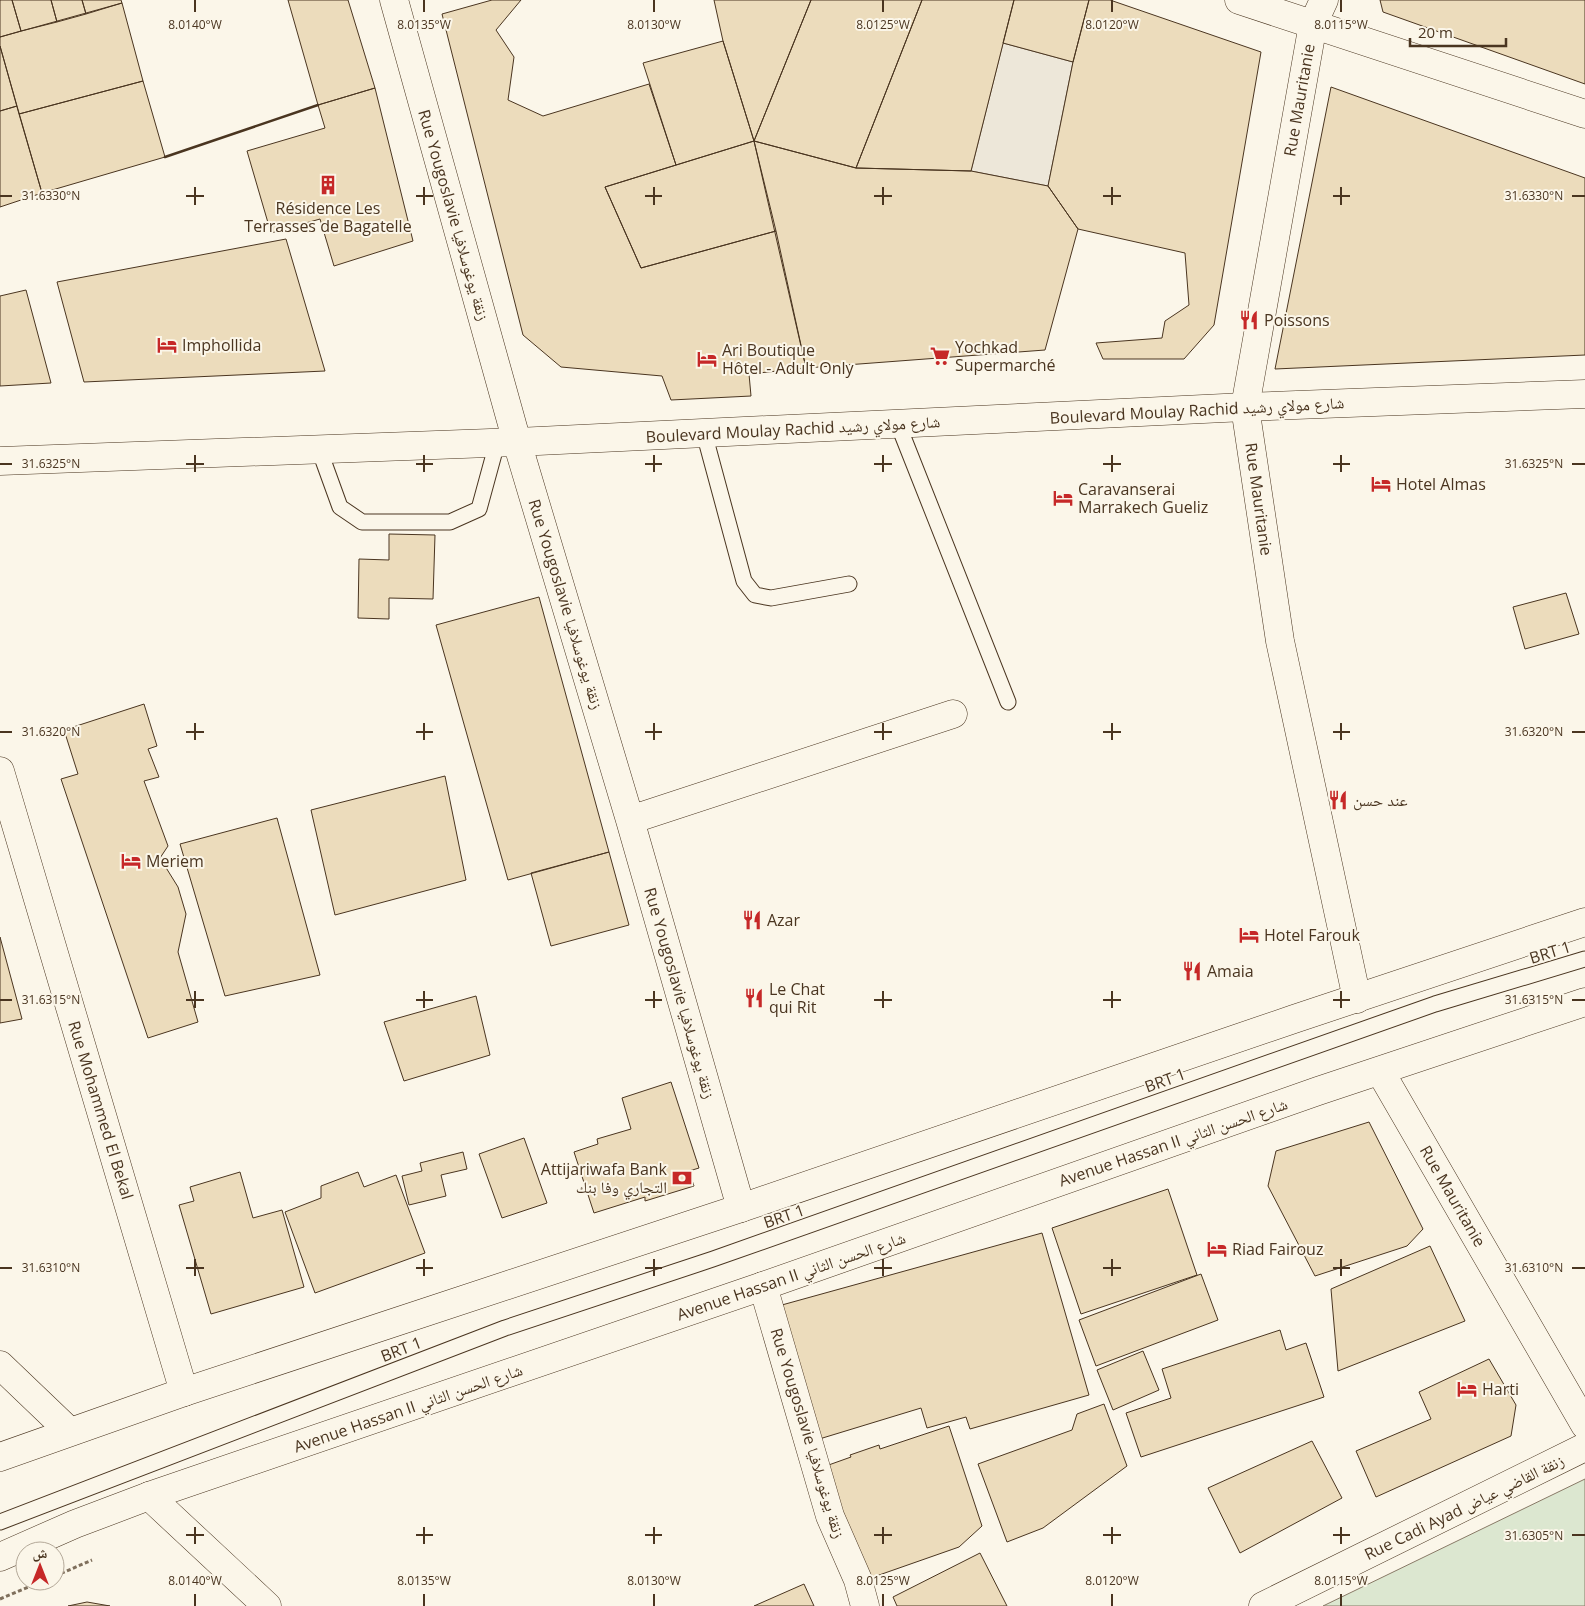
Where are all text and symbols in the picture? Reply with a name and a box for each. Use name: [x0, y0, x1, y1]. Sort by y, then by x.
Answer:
scale bar: [1410, 15, 1506, 47]
text: 8.0140°W: [168, 16, 222, 33]
text: 8.0135°W: [397, 16, 451, 33]
text: 8.0130°W: [627, 16, 681, 33]
text: 8.0125°W: [856, 16, 910, 33]
text: 8.0120°W: [1085, 16, 1139, 33]
text: 8.0115°W: [1314, 16, 1368, 33]
text: 20 m: [1418, 22, 1453, 42]
street label: Rue Mauritanie: [1278, 42, 1320, 158]
street label: Rue Yougoslavie زنقة يوغوسلافيا: [413, 107, 495, 323]
building icon: Résidence Les Terrasses de Bagatelle: [317, 174, 339, 196]
text: 31.6330°N: [22, 187, 80, 204]
text: 31.6330°N: [1505, 187, 1563, 204]
place label: Résidence Les Terrasses de Bagatelle: [244, 197, 412, 237]
restaurant icon: Poissons: [1238, 309, 1260, 331]
place label: Poissons: [1264, 309, 1330, 331]
hotel icon: Imphollida: [156, 334, 178, 356]
place label: Imphollida: [182, 334, 261, 356]
place label: Yochkad Supermarché: [955, 336, 1056, 376]
place label: Ari Boutique Hôtel - Adult Only: [722, 339, 855, 379]
supermarket icon: Yochkad Supermarché: [929, 345, 951, 367]
hotel icon: Ari Boutique Hôtel - Adult Only: [696, 348, 718, 370]
street label: Boulevard Moulay Rachid شارع مولاي رشيد: [1049, 391, 1345, 431]
street label: Boulevard Moulay Rachid شارع مولاي رشيد: [645, 410, 941, 450]
street label: Rue Mauritanie: [1240, 441, 1278, 557]
text: 31.6325°N: [22, 455, 80, 472]
text: 31.6325°N: [1505, 455, 1563, 472]
hotel icon: Hotel Almas: [1370, 473, 1392, 495]
place label: Hotel Almas: [1396, 473, 1486, 495]
place label: Caravanserai Marrakech Gueliz: [1078, 478, 1208, 518]
hotel icon: Caravanserai Marrakech Gueliz: [1052, 487, 1074, 509]
street label: Rue Yougoslavie زنقة يوغوسلافيا: [523, 496, 609, 712]
text: 31.6320°N: [22, 723, 80, 740]
text: 31.6320°N: [1505, 723, 1563, 740]
restaurant icon: عند حسن: [1327, 789, 1349, 811]
place label: عند حسن: [1353, 789, 1408, 811]
hotel icon: Meriem: [120, 850, 142, 872]
place label: Meriem: [146, 850, 204, 872]
street label: Rue Yougoslavie زنقة يوغوسلافيا: [639, 885, 721, 1101]
restaurant icon: Azar: [741, 909, 763, 931]
place label: Azar: [767, 909, 801, 931]
hotel icon: Hotel Farouk: [1238, 924, 1260, 946]
place label: Hotel Farouk: [1264, 924, 1360, 946]
street label: BRT 1: [1527, 935, 1573, 969]
restaurant icon: Amaia: [1181, 960, 1203, 982]
place label: Amaia: [1207, 960, 1254, 982]
place label: Le Chat qui Rit: [769, 978, 825, 1018]
restaurant icon: Le Chat qui Rit: [743, 987, 765, 1009]
text: 31.6315°N: [22, 991, 80, 1008]
text: 31.6315°N: [1505, 991, 1563, 1008]
street label: Rue Mohammed El Bekal: [63, 1018, 139, 1202]
street label: BRT 1: [1141, 1062, 1189, 1098]
street label: Avenue Hassan II شارع الحسن الثاني: [1056, 1092, 1291, 1194]
street label: Rue Mauritanie: [1415, 1141, 1491, 1251]
place label: Attijariwafa Bank التجاري وفا بنك: [541, 1158, 668, 1200]
bank icon: Attijariwafa Bank التجاري وفا بنك: [671, 1167, 693, 1189]
street label: BRT 1: [760, 1199, 808, 1233]
street label: Avenue Hassan II شارع الحسن الثاني: [674, 1226, 909, 1328]
hotel icon: Riad Fairouz: [1206, 1238, 1228, 1260]
place label: Riad Fairouz: [1232, 1238, 1323, 1260]
text: 31.6310°N: [22, 1259, 80, 1276]
text: 31.6310°N: [1505, 1259, 1563, 1276]
street label: Rue Yougoslavie زنقة يوغوسلافيا: [765, 1325, 851, 1541]
street label: BRT 1: [377, 1331, 425, 1367]
street label: Avenue Hassan II شارع الحسن الثاني: [291, 1358, 526, 1460]
hotel icon: Harti: [1456, 1378, 1478, 1400]
place label: Harti: [1482, 1378, 1519, 1400]
street label: Rue Cadi Ayad زنقة القاضي عياض: [1361, 1449, 1568, 1567]
text: 31.6305°N: [1505, 1527, 1563, 1544]
north arrow: [15, 1541, 65, 1591]
text: ش: [33, 1543, 48, 1562]
text: 8.0140°W: [168, 1572, 222, 1589]
text: 8.0135°W: [397, 1572, 451, 1589]
text: 8.0130°W: [627, 1572, 681, 1589]
text: 8.0125°W: [856, 1572, 910, 1589]
text: 8.0120°W: [1085, 1572, 1139, 1589]
text: 8.0115°W: [1314, 1572, 1368, 1589]

